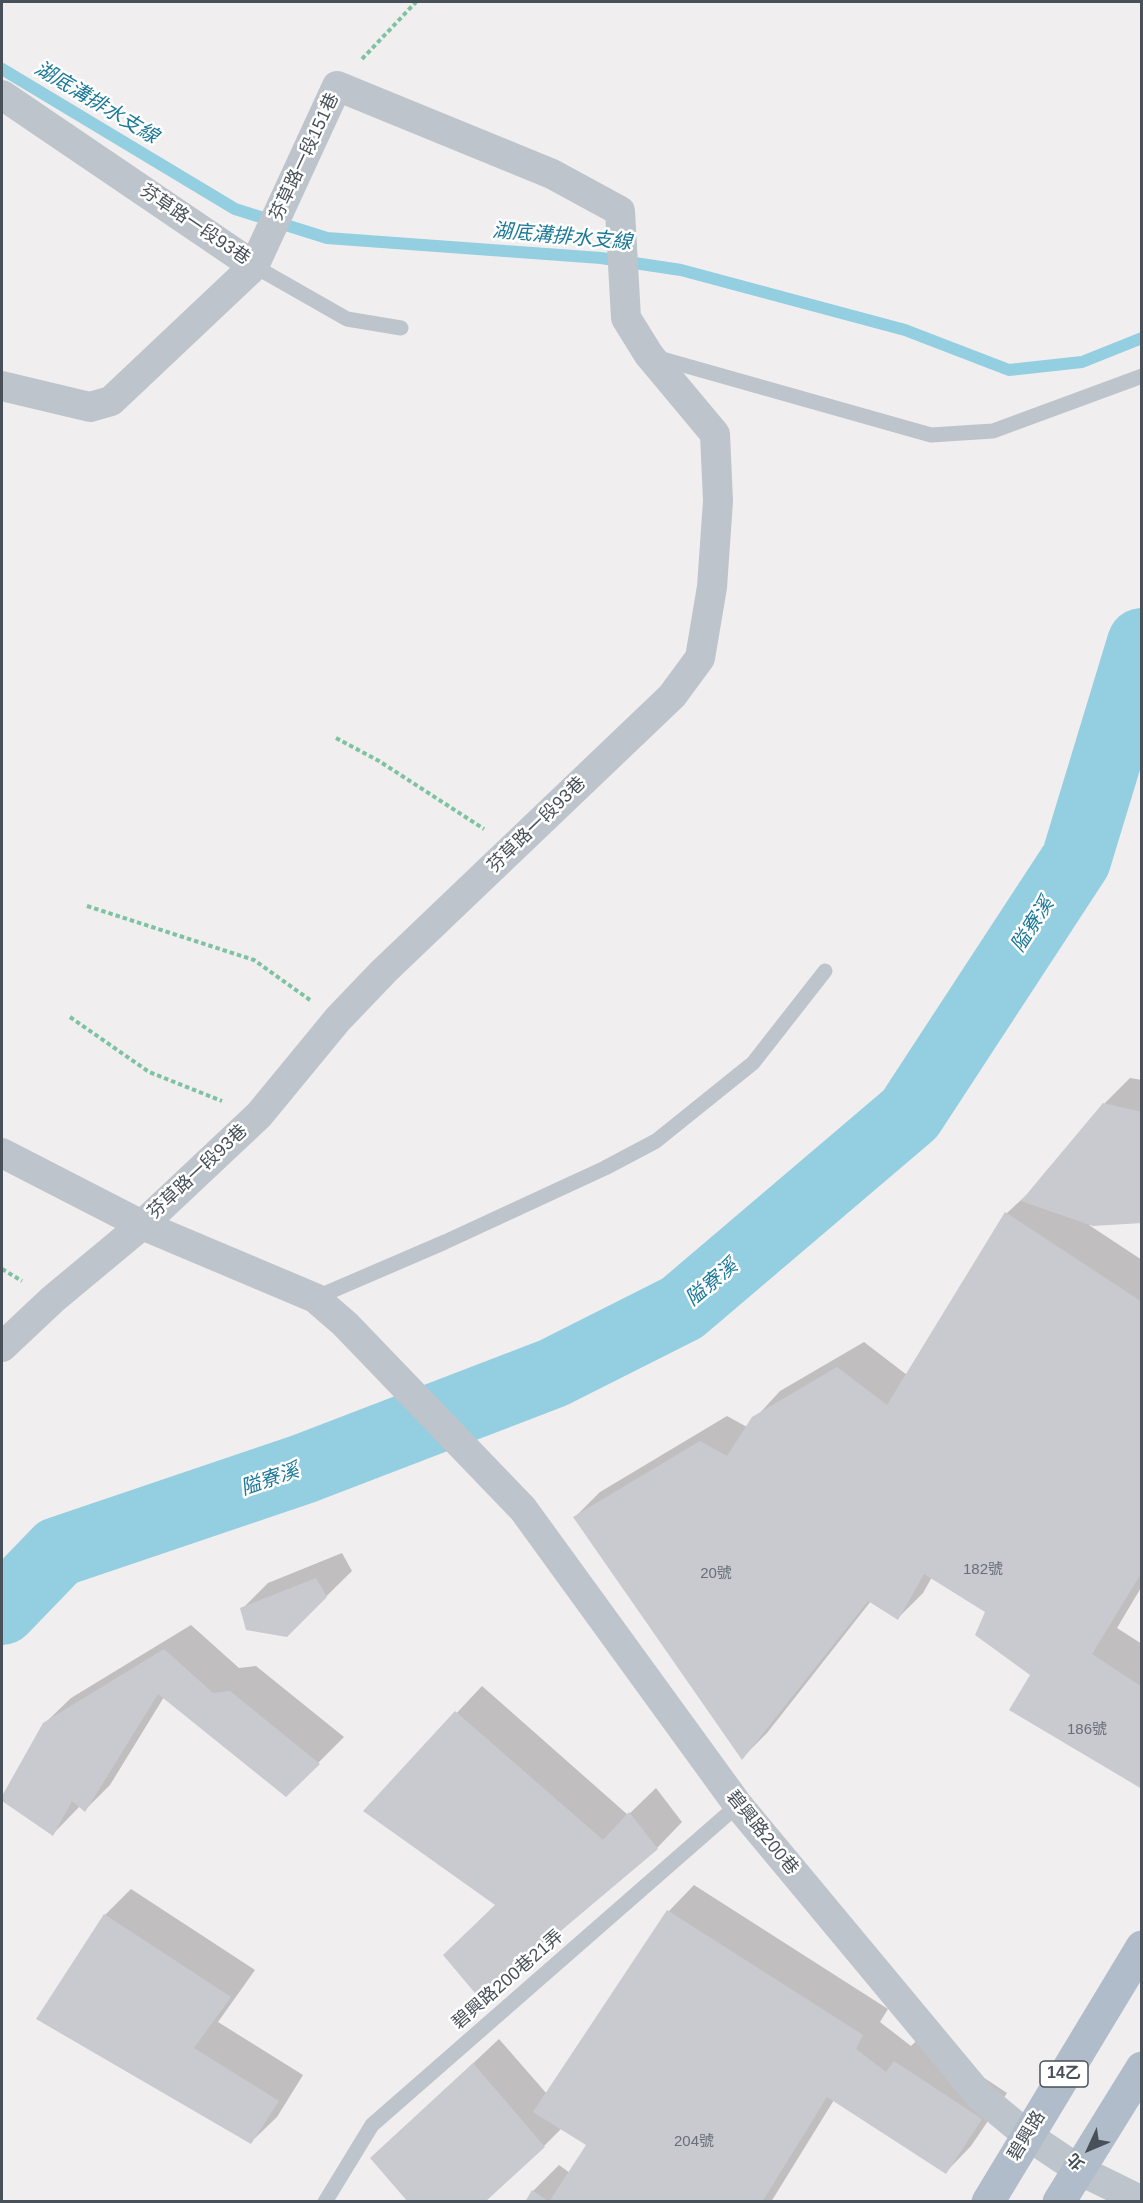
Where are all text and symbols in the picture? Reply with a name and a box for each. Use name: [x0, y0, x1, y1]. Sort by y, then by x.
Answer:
water label: 湖底溝排水支線: [30, 57, 162, 149]
street label: 芬草路一段151巷: [266, 90, 344, 224]
street label: 芬草路一段93巷: [136, 180, 254, 270]
water label: 湖底溝排水支線: [491, 219, 633, 255]
street label: 芬草路一段93巷: [483, 773, 591, 877]
water label: 隘寮溪: [1007, 893, 1059, 957]
street label: 芬草路一段93巷: [144, 1120, 252, 1224]
water label: 隘寮溪: [681, 1255, 743, 1311]
water label: 隘寮溪: [238, 1459, 302, 1501]
house number: 182號: [963, 1561, 1003, 1579]
house number: 20號: [700, 1565, 732, 1583]
house number: 186號: [1067, 1721, 1107, 1739]
street label: 碧興路200巷: [722, 1787, 802, 1879]
street label: 碧興路200巷21弄: [448, 1926, 568, 2034]
road number: 14乙: [1040, 2061, 1088, 2087]
street label: 碧興路: [1004, 2107, 1050, 2165]
north arrow: [1059, 2119, 1119, 2179]
house number: 204號: [674, 2133, 714, 2151]
text: 北: [1064, 2150, 1087, 2174]

